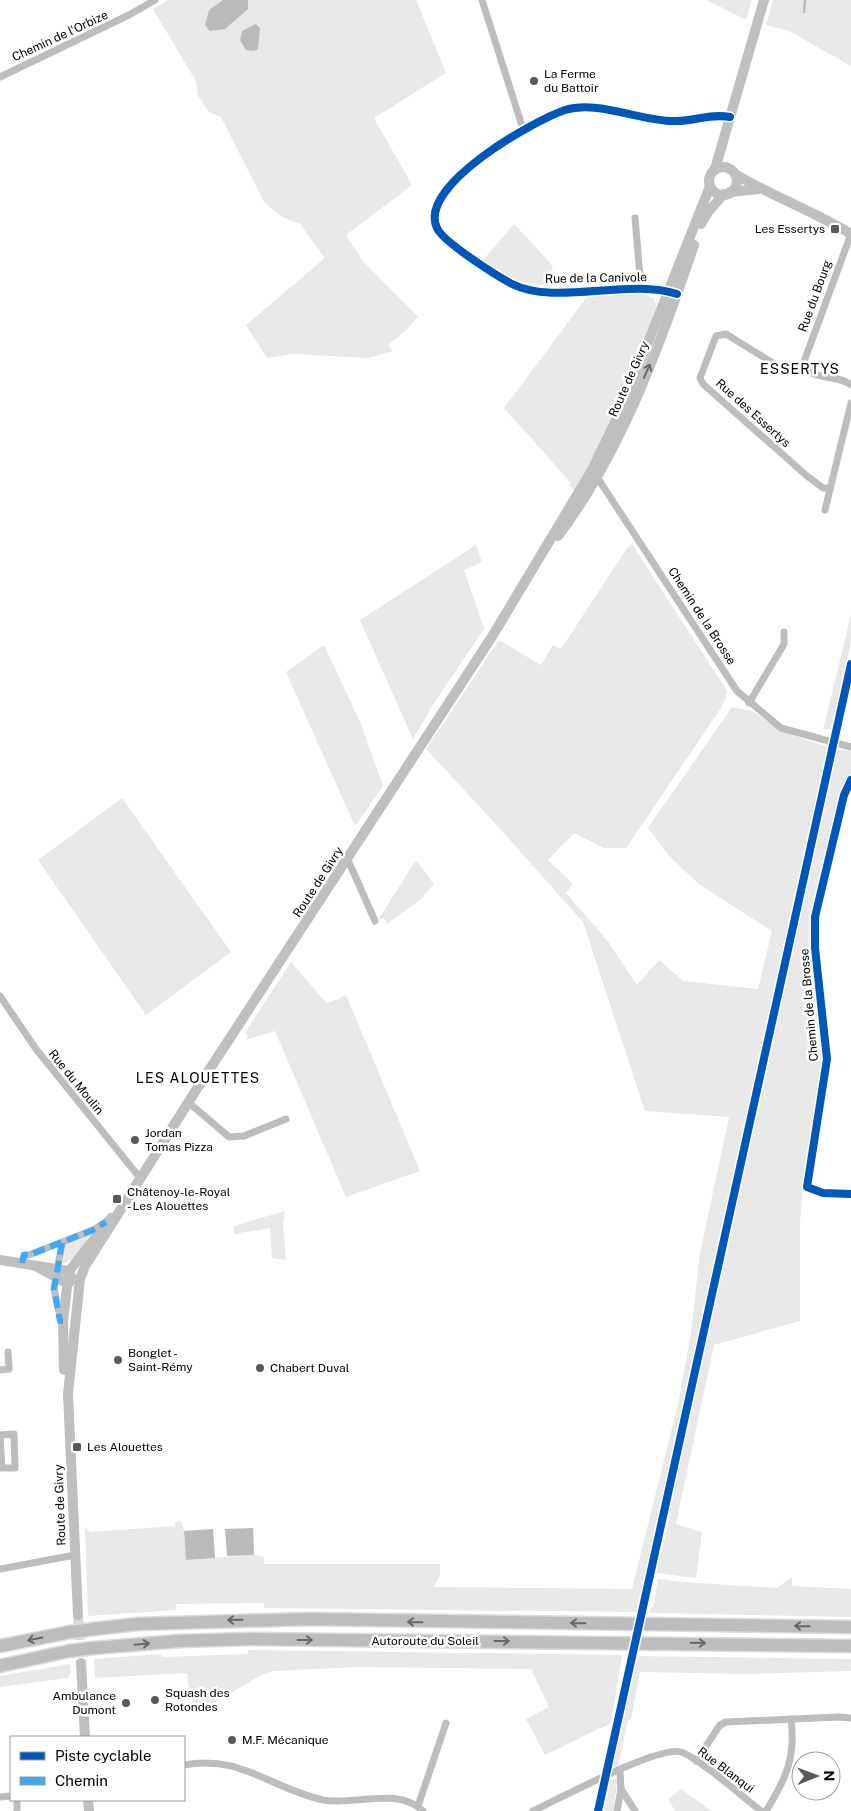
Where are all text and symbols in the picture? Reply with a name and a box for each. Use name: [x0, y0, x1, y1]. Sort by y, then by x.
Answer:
street label: Chemin de l'Orbize: [10, 8, 110, 64]
place label: La Ferme du Battoir: [544, 67, 599, 95]
marker: La Ferme du Battoir: [528, 75, 540, 87]
place label: Les Essertys: [755, 222, 825, 236]
marker: Les Essertys: [829, 223, 841, 235]
street label: Rue du Bourg: [796, 258, 834, 334]
street label: Rue de la Canivole: [545, 270, 647, 286]
street label: Route de Givry: [606, 338, 652, 419]
district label: ESSERTYS: [760, 361, 840, 377]
one-way arrow: [642, 364, 652, 379]
street label: Rue des Essertys: [713, 376, 793, 450]
street label: Chemin de la Brosse: [665, 565, 739, 667]
street label: Route de Givry: [290, 844, 346, 920]
street label: Chemin de la Brosse: [797, 948, 821, 1062]
street label: Rue du Moulin: [46, 1047, 106, 1117]
district label: LES ALOUETTES: [136, 1070, 260, 1086]
place label: Jordan Tomas Pizza: [145, 1126, 213, 1154]
marker: Jordan Tomas Pizza: [129, 1134, 141, 1146]
place label: Châtenoy-le-Royal - Les Alouettes: [127, 1185, 231, 1213]
marker: Châtenoy-le-Royal - Les Alouettes: [111, 1193, 123, 1205]
place label: Bonglet - Saint-Rémy: [128, 1346, 193, 1374]
marker: Bonglet - Saint-Rémy: [112, 1354, 124, 1366]
place label: Chabert Duval: [270, 1361, 350, 1375]
marker: Chabert Duval: [254, 1362, 266, 1374]
place label: Les Alouettes: [87, 1440, 163, 1454]
marker: Les Alouettes: [71, 1441, 83, 1453]
street label: Route de Givry: [52, 1463, 68, 1546]
one-way arrow: [228, 1615, 244, 1625]
one-way arrow: [408, 1617, 424, 1627]
one-way arrow: [570, 1619, 586, 1628]
one-way arrow: [795, 1621, 811, 1631]
one-way arrow: [27, 1634, 43, 1644]
street label: Autoroute du Soleil: [371, 1634, 479, 1648]
one-way arrow: [296, 1635, 312, 1645]
one-way arrow: [494, 1637, 510, 1646]
one-way arrow: [690, 1638, 706, 1648]
one-way arrow: [134, 1639, 150, 1649]
place label: Squash des Rotondes: [165, 1686, 229, 1714]
place label: Ambulance Dumont: [53, 1689, 116, 1717]
marker: Squash des Rotondes: [149, 1694, 161, 1706]
marker: Ambulance Dumont: [120, 1697, 132, 1709]
place label: M.F. Mécanique: [242, 1733, 329, 1747]
marker: M.F. Mécanique: [226, 1734, 238, 1746]
legend: [10, 1736, 185, 1801]
street label: Rue Blanqui: [695, 1744, 757, 1796]
text: Piste cyclable: [55, 1747, 152, 1764]
north arrow: [791, 1751, 841, 1801]
text: N: [821, 1770, 837, 1781]
text: Chemin: [55, 1772, 108, 1789]

